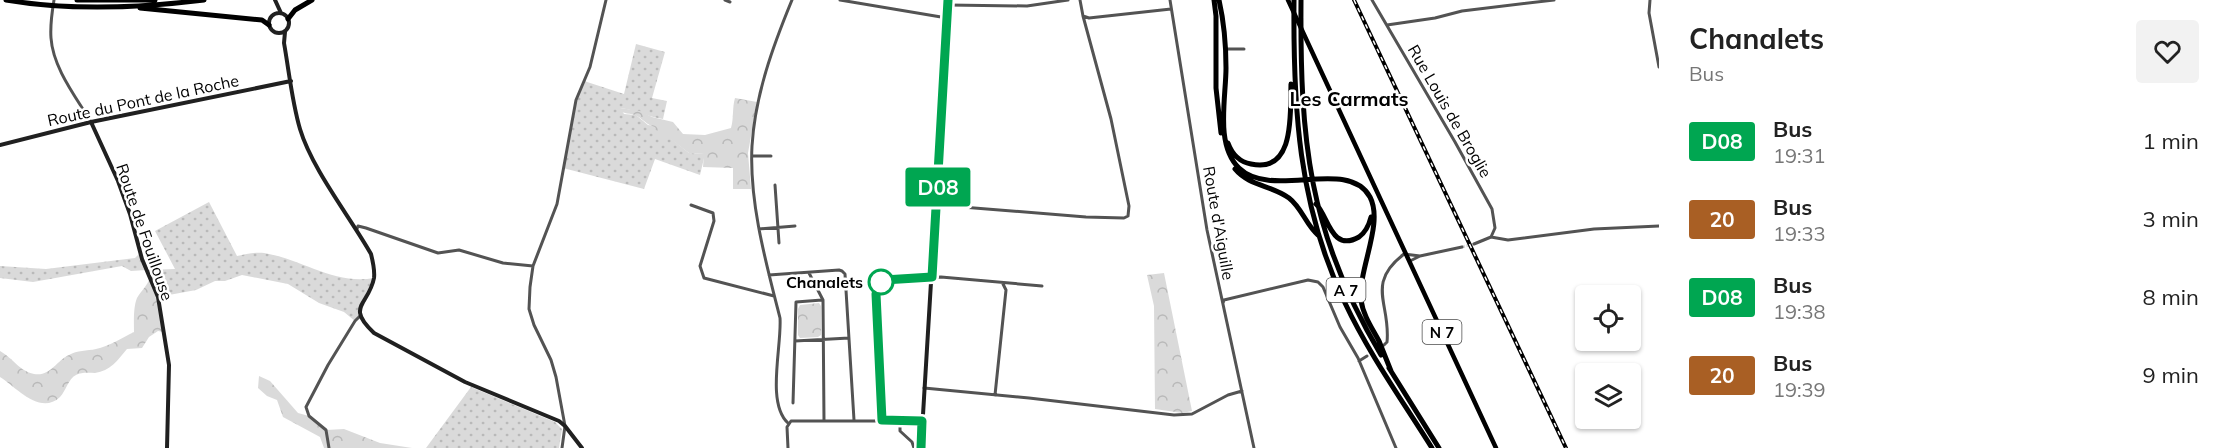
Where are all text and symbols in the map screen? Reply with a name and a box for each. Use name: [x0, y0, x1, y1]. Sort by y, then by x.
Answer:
button: heart: [2136, 20, 2199, 83]
text: Chanalets: [1689, 21, 1824, 56]
street label: Rue Louis de Broglie: [1404, 41, 1496, 181]
text: Bus: [1689, 61, 1724, 86]
street label: Route du Pont de la Roche: [45, 70, 241, 130]
district label: Les Carmats: [1289, 86, 1409, 111]
text: Bus: [1773, 115, 1812, 143]
text: 1 min: [2143, 127, 2199, 155]
text: D08: [1701, 128, 1743, 154]
text: 19:31: [1773, 143, 1826, 168]
street label: Route de Fouillouse: [112, 161, 178, 303]
street label: Route d'Aiguille: [1199, 164, 1239, 282]
line badge: D08: [904, 168, 972, 207]
text: D08: [917, 174, 959, 200]
text: Bus: [1773, 193, 1812, 221]
text: 3 min: [2143, 205, 2199, 233]
text: 20: [1709, 206, 1735, 232]
text: 19:33: [1773, 221, 1826, 246]
marker: Chanalets: [868, 269, 894, 295]
text: Bus: [1773, 271, 1812, 299]
place label: Chanalets: [786, 272, 863, 292]
road number: A 7: [1326, 278, 1366, 302]
text: 8 min: [2143, 283, 2199, 311]
text: D08: [1701, 284, 1743, 310]
map controls: [1575, 285, 1641, 429]
button: locate: [1575, 285, 1641, 351]
text: 19:38: [1773, 299, 1826, 324]
road number: N 7: [1422, 320, 1462, 344]
text: Bus: [1773, 349, 1812, 377]
text: 9 min: [2143, 361, 2199, 389]
text: 20: [1709, 362, 1735, 388]
button: layers: [1575, 363, 1641, 429]
text: 19:39: [1773, 377, 1826, 402]

